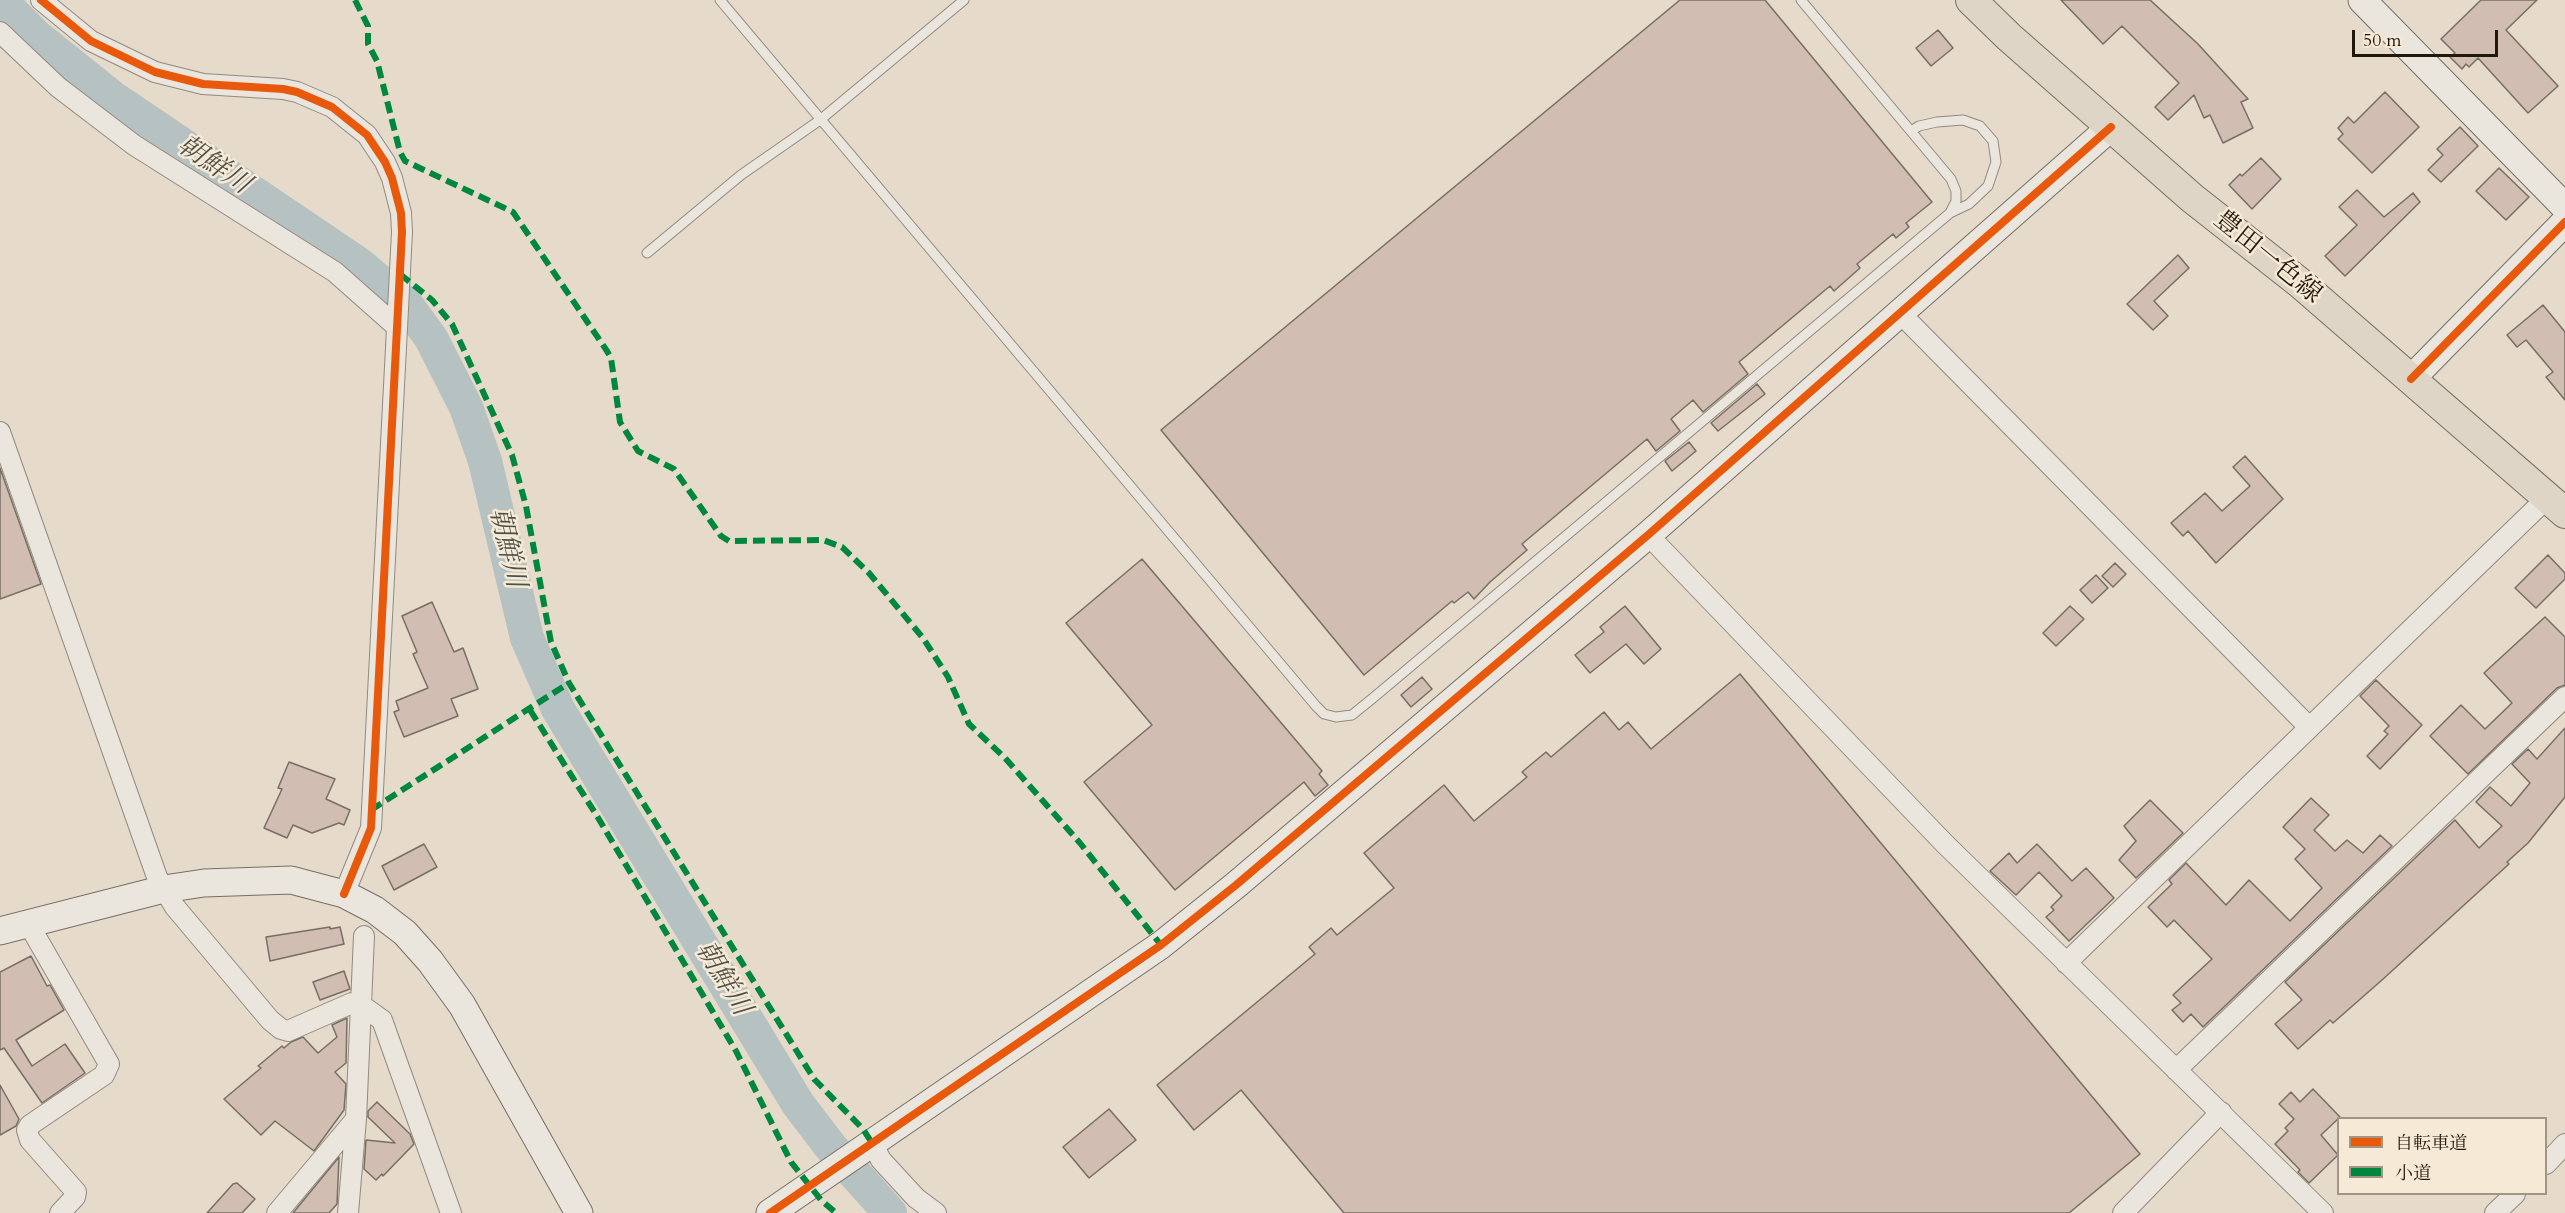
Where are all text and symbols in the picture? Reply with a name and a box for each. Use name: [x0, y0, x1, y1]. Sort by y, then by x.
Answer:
scale bar: [2355, 18, 2500, 56]
text: 50 m: [2363, 28, 2402, 53]
water label: 朝鮮川: [170, 130, 256, 202]
street label: 豊田一色線: [2207, 205, 2327, 311]
water label: 朝鮮川: [481, 505, 531, 591]
water label: 朝鮮川: [687, 936, 757, 1022]
legend: [2337, 1117, 2547, 1195]
text: 自転車道: [2395, 1131, 2467, 1156]
text: 小道: [2395, 1161, 2431, 1186]

